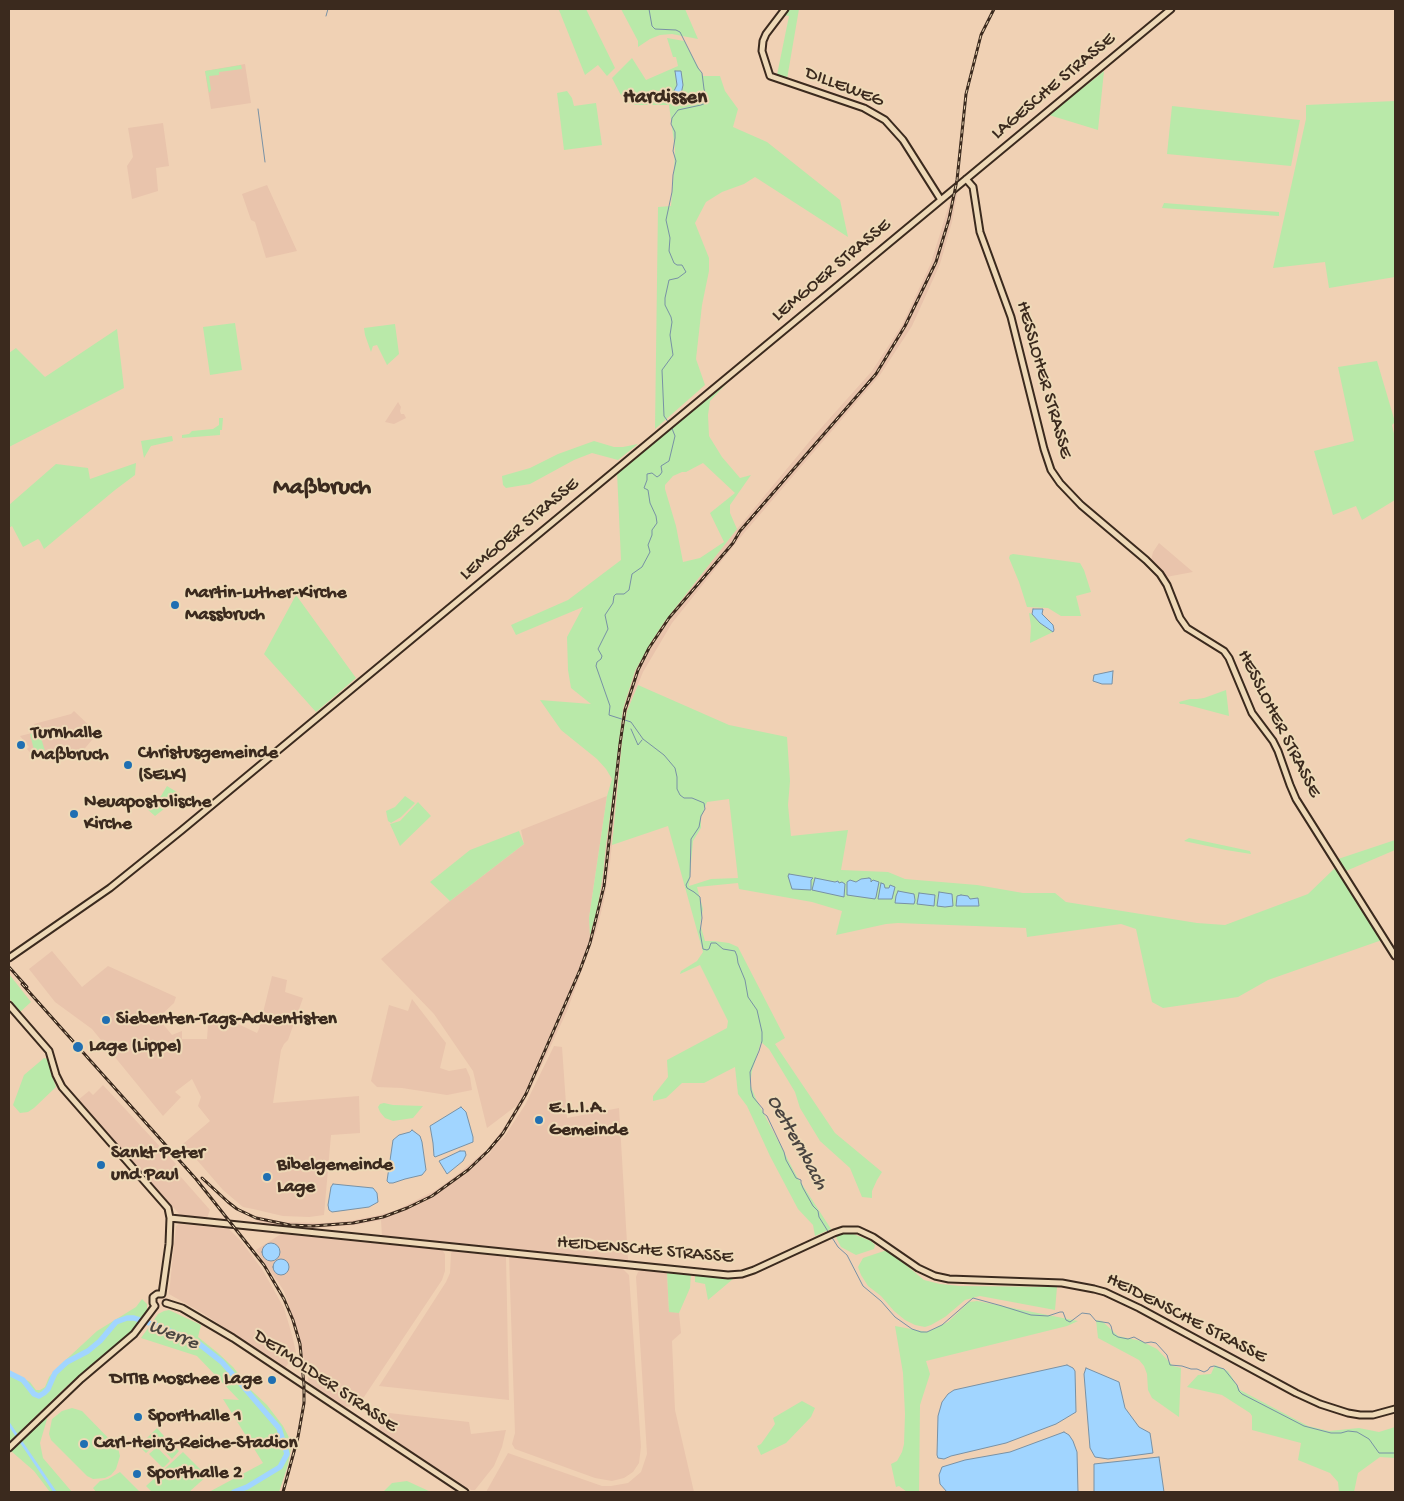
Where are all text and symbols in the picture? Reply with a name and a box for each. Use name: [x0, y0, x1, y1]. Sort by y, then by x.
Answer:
street label: LAGESCHE STRASSE: [987, 28, 1121, 146]
street label: DILLEWEG: [801, 63, 887, 113]
district label: Hardissen: [623, 86, 707, 112]
street label: LEMGOER STRASSE: [768, 215, 896, 327]
street label: HESSLOHER STRASSE: [1010, 299, 1076, 461]
street label: LEMGOER STRASSE: [456, 474, 584, 586]
district label: Maßbruch: [273, 475, 371, 503]
place label: Martin-Luther-Kirche Massbruch: [185, 583, 346, 627]
marker: Martin-Luther-Kirche Massbruch: [169, 599, 181, 611]
street label: HESSLOHER STRASSE: [1231, 646, 1325, 802]
place label: Turnhalle Maßbruch: [31, 723, 109, 767]
marker: Turnhalle Maßbruch: [15, 739, 27, 751]
place label: Christusgemeinde (SELK): [138, 743, 278, 787]
marker: Christusgemeinde (SELK): [122, 759, 134, 771]
place label: Neuapostolische Kirche: [84, 792, 211, 836]
marker: Neuapostolische Kirche: [68, 808, 80, 820]
place label: Siebenten-Tags-Adventisten: [116, 1009, 337, 1031]
marker: Siebenten-Tags-Adventisten: [100, 1014, 112, 1026]
place label: Lage (Lippe): [89, 1036, 182, 1058]
marker: Lage (Lippe): [71, 1040, 85, 1054]
water label: Oetternbach: [760, 1091, 832, 1195]
place label: E.L.I.A. Gemeinde: [549, 1098, 628, 1142]
marker: E.L.I.A. Gemeinde: [533, 1114, 545, 1126]
place label: Sankt Peter und Paul: [111, 1143, 205, 1187]
place label: Bibelgemeinde Lage: [277, 1155, 393, 1199]
marker: Sankt Peter und Paul: [95, 1159, 107, 1171]
marker: Bibelgemeinde Lage: [261, 1171, 273, 1183]
street label: HEIDENSCHE STRASSE: [556, 1232, 734, 1270]
street label: HEIDENSCHE STRASSE: [1102, 1269, 1270, 1369]
water label: Werre: [144, 1315, 202, 1357]
street label: DETMOLDER STRASSE: [249, 1325, 401, 1439]
place label: DITIB Moschee Lage: [110, 1369, 262, 1391]
marker: DITIB Moschee Lage: [266, 1374, 278, 1386]
place label: Sporthalle 1: [148, 1406, 242, 1428]
marker: Sporthalle 1: [132, 1411, 144, 1423]
place label: Carl-Heinz-Reiche-Stadion: [94, 1433, 297, 1455]
marker: Carl-Heinz-Reiche-Stadion: [78, 1438, 90, 1450]
place label: Sporthalle 2: [147, 1463, 242, 1485]
marker: Sporthalle 2: [131, 1468, 143, 1480]

